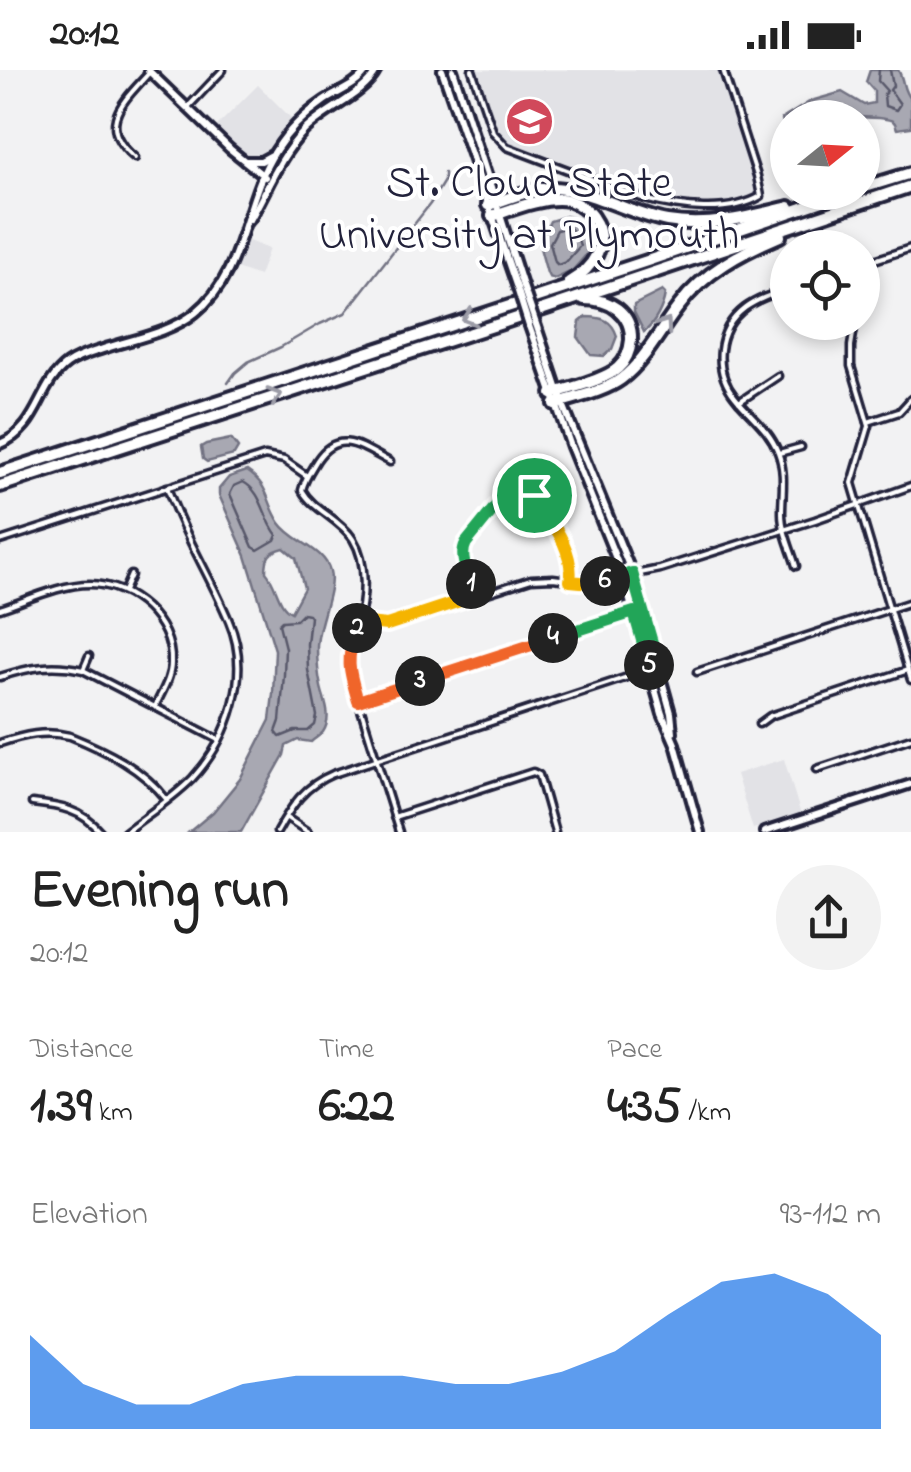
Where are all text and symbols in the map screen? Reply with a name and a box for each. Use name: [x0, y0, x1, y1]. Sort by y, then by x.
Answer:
text: 20:12: [50, 7, 120, 63]
school or university icon: St. Cloud State University at Plymouth: [503, 96, 555, 148]
north arrow: [770, 100, 880, 210]
map controls: [770, 100, 880, 340]
place label: St. Cloud State University at Plymouth: [319, 152, 739, 270]
button: locate: [770, 230, 880, 340]
one-way arrow: [461, 307, 478, 327]
one-way arrow: [652, 318, 671, 337]
one-way arrow: [265, 387, 282, 407]
pin: [492, 453, 577, 538]
icon: arrive: [507, 468, 562, 523]
pin: 6: [580, 556, 630, 606]
pin: 1: [446, 559, 496, 609]
text: 6: [599, 560, 611, 601]
text: 1: [467, 563, 475, 604]
pin: 2: [332, 603, 382, 653]
text: 2: [350, 607, 364, 648]
pin: 4: [528, 613, 578, 663]
text: 4: [547, 617, 559, 658]
pin: 5: [624, 640, 674, 690]
text: 5: [641, 644, 657, 685]
pin: 3: [395, 656, 445, 706]
text: 3: [414, 660, 426, 701]
text: Evening run: [30, 853, 289, 933]
button: share: [776, 865, 881, 970]
text: 20:12: [30, 931, 89, 978]
text: Distance: [30, 1030, 133, 1071]
text: Time: [319, 1030, 374, 1071]
text: Pace: [607, 1030, 662, 1071]
text: 1.39: [30, 1071, 92, 1144]
text: 6:22: [319, 1071, 395, 1144]
text: 4:35: [607, 1071, 681, 1144]
text: km: [92, 1093, 133, 1134]
text: /km: [681, 1093, 731, 1134]
text: Elevation: [30, 1192, 148, 1239]
text: 93–112 m: [780, 1192, 881, 1239]

